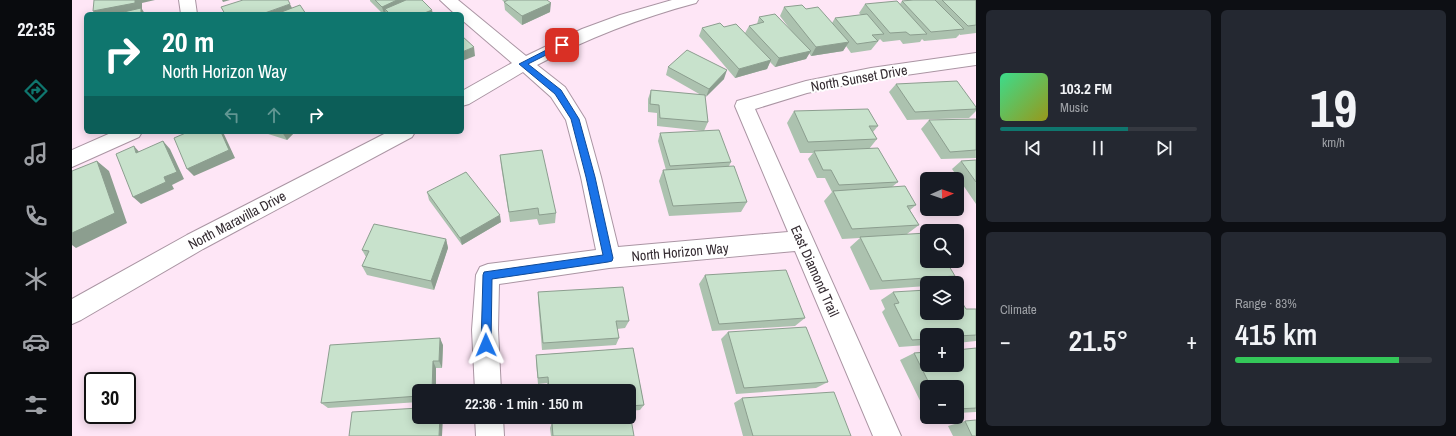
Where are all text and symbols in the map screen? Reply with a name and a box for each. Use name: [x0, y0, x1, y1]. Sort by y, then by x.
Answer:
text: 22:35: [17, 17, 55, 42]
text: 20 m: [162, 23, 214, 61]
icon: right: [96, 28, 148, 80]
pin: [545, 28, 579, 62]
icon: arrive: [551, 34, 573, 56]
text: North Horizon Way: [162, 59, 287, 84]
street label: North Sunset Drive: [809, 61, 909, 95]
text: 19: [1310, 73, 1357, 143]
icon: directions: [22, 77, 50, 105]
text: 103.2 FM: [1060, 78, 1112, 99]
text: Music: [1060, 99, 1088, 116]
icon: left: [221, 104, 243, 126]
icon: ahead: [263, 104, 285, 126]
icon: right: [305, 104, 327, 126]
text: km/h: [1322, 134, 1345, 151]
icon: previous: [1022, 137, 1044, 159]
icon: pause: [1087, 137, 1109, 159]
icon: next: [1153, 137, 1175, 159]
icon: music: [22, 140, 50, 168]
north arrow: [920, 172, 964, 216]
map controls: [920, 172, 964, 424]
street label: North Maravilla Drive: [185, 187, 289, 253]
icon: phone: [22, 202, 50, 230]
street label: East Diamond Trail: [787, 222, 843, 320]
button: search: [920, 224, 964, 268]
street label: North Horizon Way: [631, 239, 729, 265]
icon: climate: [22, 265, 50, 293]
button: layers: [920, 276, 964, 320]
text: Range · 83%: [1235, 295, 1297, 312]
text: Climate: [1000, 301, 1037, 318]
text: 415 km: [1235, 314, 1317, 354]
text: 21.5°: [1069, 320, 1128, 360]
position arrow: [465, 324, 507, 366]
text: −: [1000, 326, 1011, 356]
text: +: [1186, 326, 1197, 356]
icon: car: [22, 328, 50, 356]
button: +: [920, 328, 964, 372]
speed limit sign: 30: [84, 372, 136, 424]
button: −: [920, 380, 964, 424]
icon: filters: [22, 391, 50, 419]
text: 22:36 · 1 min · 150 m: [465, 393, 583, 414]

